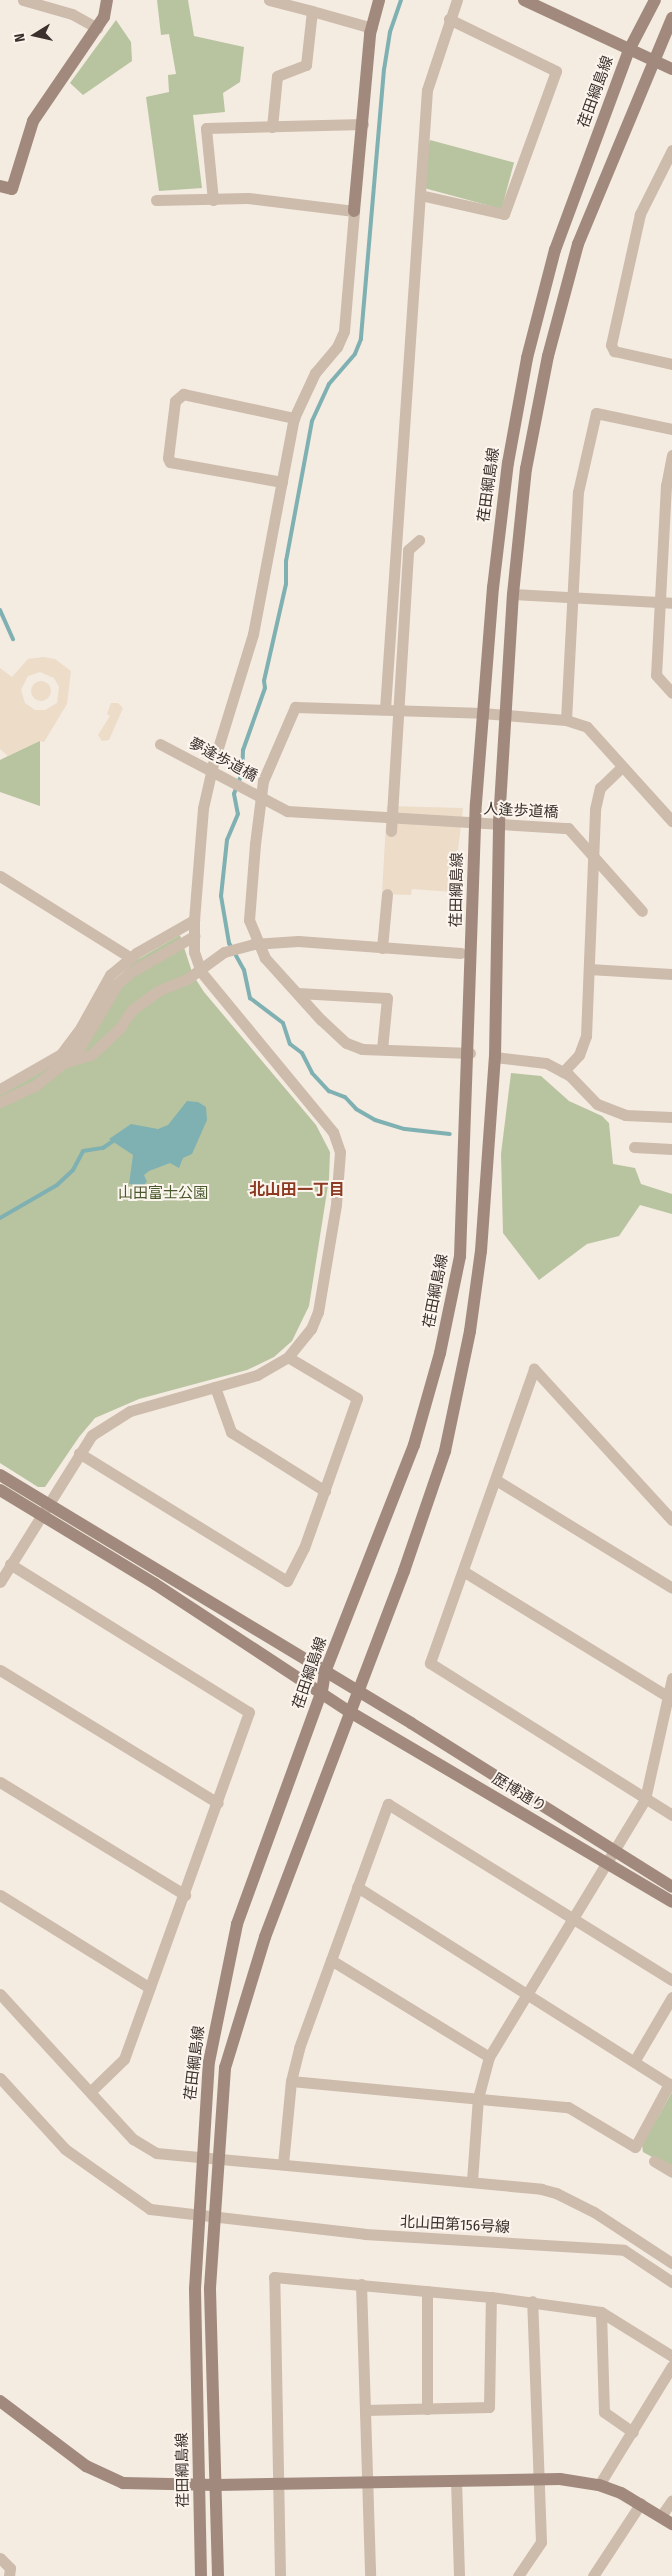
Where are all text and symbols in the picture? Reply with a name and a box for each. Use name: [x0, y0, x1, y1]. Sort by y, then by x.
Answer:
north arrow: [10, 10, 60, 60]
text: N: [11, 32, 29, 43]
street label: 荏田綱島線: [575, 54, 617, 130]
street label: 荏田綱島線: [475, 447, 503, 523]
street label: 夢逢歩道橋: [186, 734, 260, 786]
street label: 人逢歩道橋: [483, 800, 559, 822]
street label: 荏田綱島線: [447, 852, 467, 928]
district label: 北山田一丁目: [249, 1180, 345, 1200]
park label: 山田富士公園: [118, 1185, 208, 1203]
street label: 荏田綱島線: [420, 1252, 452, 1330]
street label: 荏田綱島線: [289, 1635, 331, 1711]
street label: 歴博通り: [489, 1770, 549, 1816]
street label: 荏田綱島線: [181, 2025, 209, 2101]
street label: 北山田第156号線: [400, 2213, 510, 2237]
street label: 荏田綱島線: [173, 2432, 193, 2508]

